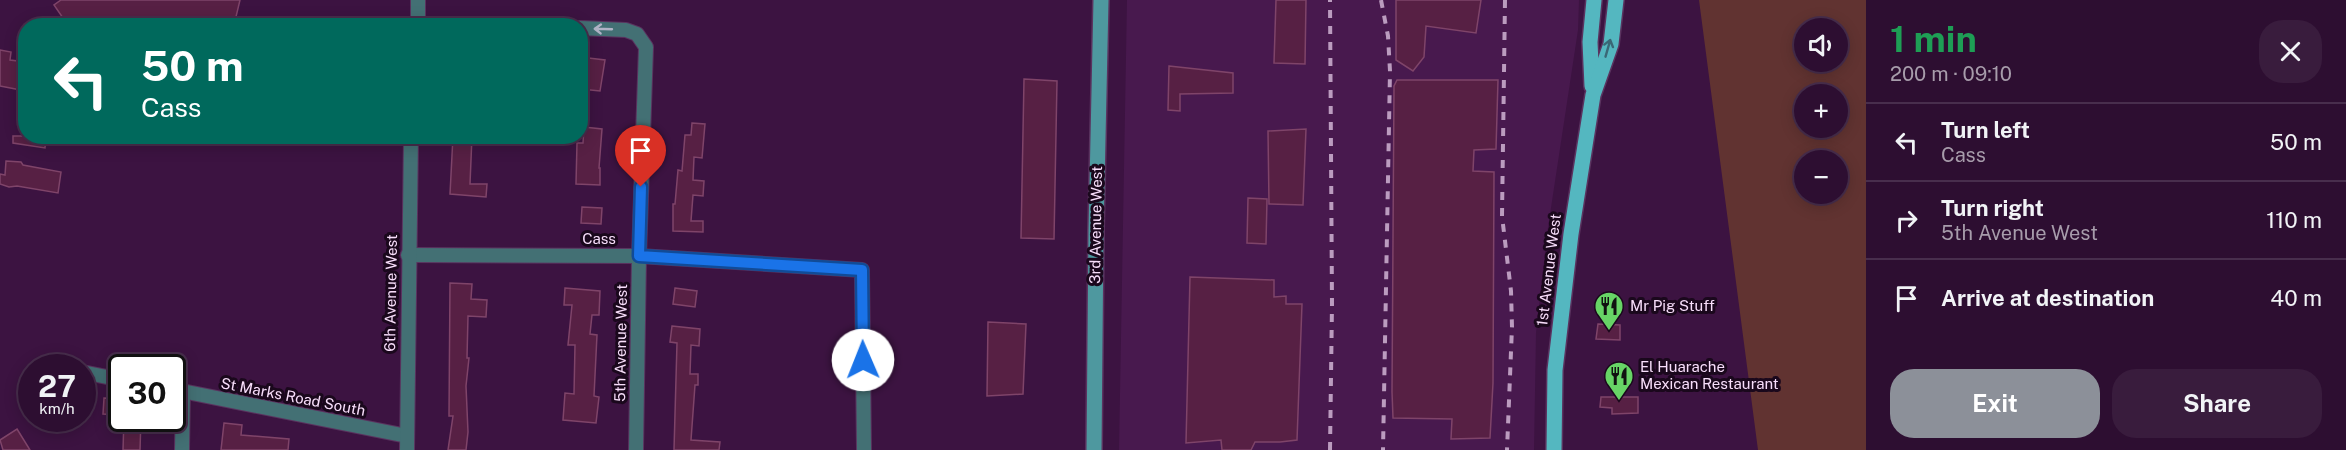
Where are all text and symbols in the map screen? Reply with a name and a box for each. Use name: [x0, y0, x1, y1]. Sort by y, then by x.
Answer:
map controls: [1794, 18, 1848, 204]
button: sound: [1794, 18, 1848, 72]
text: 1 min: [1890, 18, 1977, 60]
button: close: [2259, 20, 2322, 83]
one-way arrow: [594, 23, 614, 35]
one-way arrow: [1603, 39, 1614, 58]
text: 50 m: [141, 41, 244, 90]
icon: left: [42, 42, 120, 120]
text: 200 m · 09:10: [1890, 62, 2012, 86]
button: +: [1794, 84, 1848, 138]
text: Cass: [141, 91, 201, 123]
text: Turn left: [1941, 117, 2030, 143]
pin: [615, 125, 666, 187]
icon: left: [1890, 126, 1923, 159]
text: 50 m: [2270, 129, 2322, 155]
icon: arrive: [624, 134, 657, 167]
text: Cass: [1941, 143, 1986, 167]
button: −: [1794, 150, 1848, 204]
street label: 3rd Avenue West: [1086, 166, 1105, 284]
text: Turn right: [1941, 195, 2044, 221]
icon: right: [1890, 204, 1923, 237]
text: 110 m: [2266, 207, 2322, 233]
street label: 1st Avenue West: [1533, 213, 1564, 327]
text: 5th Avenue West: [1941, 221, 2098, 245]
street label: Cass: [582, 230, 616, 247]
street label: 6th Avenue West: [381, 234, 400, 352]
icon: arrive: [1890, 282, 1923, 315]
street label: 5th Avenue West: [611, 284, 630, 402]
text: Arrive at destination: [1941, 285, 2154, 311]
text: 40 m: [2270, 285, 2322, 311]
restaurant icon: Mr Pig Stuff: [1593, 290, 1625, 332]
place label: Mr Pig Stuff: [1630, 297, 1715, 314]
position arrow: [831, 328, 895, 392]
speed limit sign: 30: [108, 354, 186, 432]
place label: El Huarache Mexican Restaurant: [1640, 358, 1779, 392]
restaurant icon: El Huarache Mexican Restaurant: [1603, 360, 1635, 402]
text: 27: [38, 368, 76, 404]
button: Exit: [1890, 369, 2100, 438]
button: Share: [2112, 369, 2322, 438]
street label: St Marks Road South: [219, 374, 367, 419]
text: km/h: [39, 400, 75, 417]

